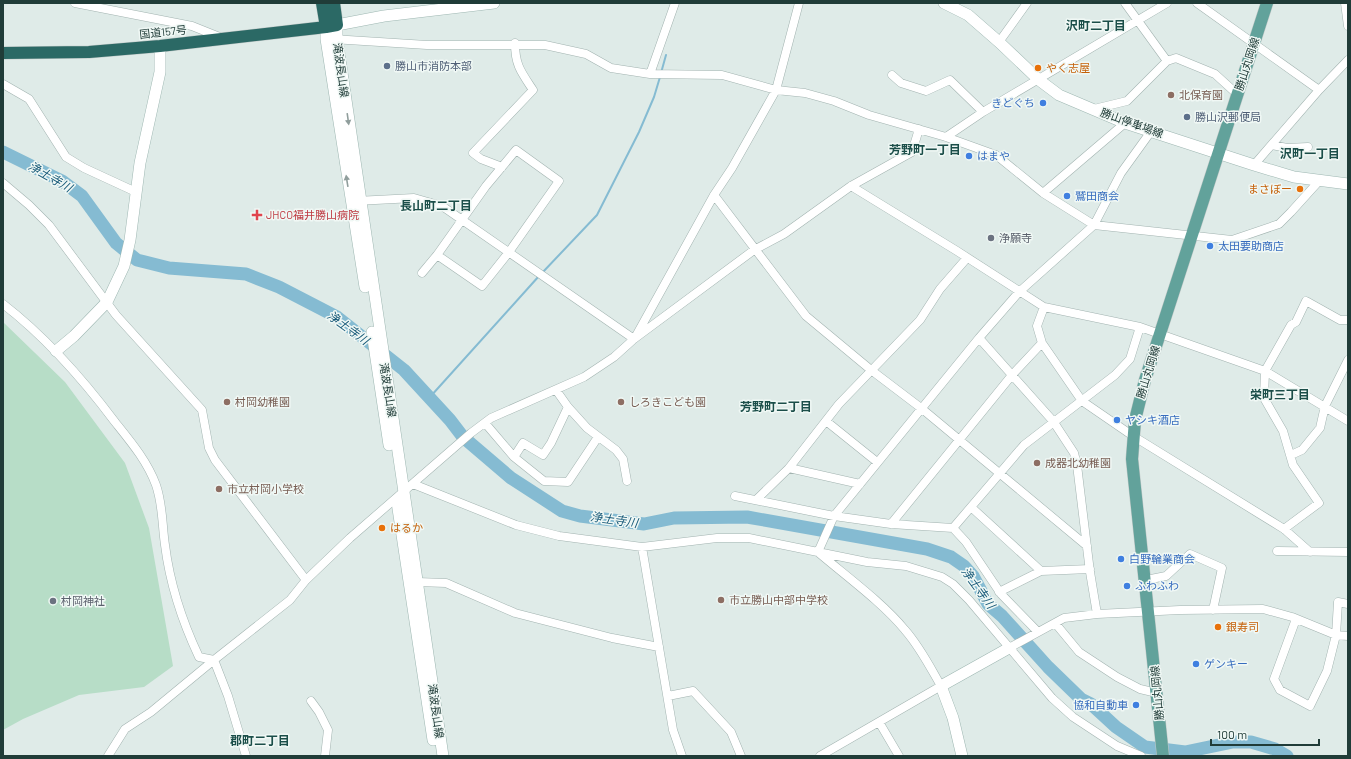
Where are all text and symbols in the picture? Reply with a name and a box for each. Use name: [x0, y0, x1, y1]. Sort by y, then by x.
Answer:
district label: 沢町二丁目: [1066, 18, 1126, 32]
street label: 国道157号: [139, 23, 187, 40]
street label: 勝山丸岡線: [1232, 36, 1261, 92]
street label: 滝波長山線: [331, 42, 352, 98]
place label: 勝山市消防本部: [395, 59, 472, 72]
marker: 勝山市消防本部: [382, 61, 392, 71]
place label: やく志屋: [1046, 61, 1090, 74]
marker: やく志屋: [1033, 63, 1043, 73]
place label: 北保育園: [1179, 88, 1223, 101]
marker: 北保育園: [1166, 90, 1176, 100]
place label: きどぐち: [991, 96, 1035, 109]
marker: きどぐち: [1038, 98, 1048, 108]
street label: 勝山停車場線: [1099, 105, 1165, 140]
place label: 勝山沢郵便局: [1195, 110, 1261, 123]
marker: 勝山沢郵便局: [1182, 112, 1192, 122]
one-way arrow: [345, 113, 351, 125]
district label: 芳野町一丁目: [889, 142, 961, 156]
district label: 沢町一丁目: [1280, 146, 1340, 160]
place label: はまや: [977, 149, 1010, 162]
marker: はまや: [964, 151, 974, 161]
water label: 浄土寺川: [26, 158, 77, 195]
one-way arrow: [344, 175, 350, 188]
place label: まさぼー: [1248, 182, 1292, 195]
marker: まさぼー: [1295, 184, 1305, 194]
place label: 鷲田商会: [1075, 189, 1119, 202]
marker: 鷲田商会: [1062, 191, 1072, 201]
district label: 長山町二丁目: [400, 198, 472, 212]
place label: JHCO福井勝山病院: [266, 208, 359, 221]
marker: JHCO福井勝山病院: [251, 209, 263, 221]
place label: 浄願寺: [999, 231, 1032, 244]
marker: 浄願寺: [986, 233, 996, 243]
place label: 太田要助商店: [1218, 239, 1284, 252]
marker: 太田要助商店: [1205, 241, 1215, 251]
water label: 浄土寺川: [325, 307, 374, 348]
street label: 勝山丸岡線: [1133, 344, 1162, 400]
street label: 滝波長山線: [378, 362, 399, 418]
district label: 栄町三丁目: [1250, 387, 1310, 401]
place label: 村岡幼稚園: [235, 395, 290, 408]
place label: しろきこども園: [629, 395, 706, 408]
marker: 村岡幼稚園: [222, 397, 232, 407]
marker: しろきこども園: [616, 397, 626, 407]
district label: 芳野町二丁目: [740, 399, 812, 413]
place label: ヤシキ酒店: [1125, 413, 1180, 426]
marker: ヤシキ酒店: [1112, 415, 1122, 425]
place label: 成器北幼稚園: [1045, 456, 1111, 469]
marker: 成器北幼稚園: [1032, 458, 1042, 468]
place label: 市立村岡小学校: [227, 482, 304, 495]
marker: 市立村岡小学校: [214, 484, 224, 494]
water label: 浄土寺川: [589, 509, 641, 530]
place label: はるか: [390, 521, 423, 534]
marker: はるか: [377, 523, 387, 533]
place label: 白野輪業商会: [1129, 552, 1195, 565]
marker: 白野輪業商会: [1116, 554, 1126, 564]
water label: 浄土寺川: [959, 564, 1000, 613]
place label: ふわふわ: [1135, 579, 1179, 592]
marker: ふわふわ: [1122, 581, 1132, 591]
place label: 市立勝山中部中学校: [729, 593, 828, 606]
place label: 村岡神社: [61, 594, 105, 607]
marker: 市立勝山中部中学校: [716, 595, 726, 605]
marker: 村岡神社: [48, 596, 58, 606]
place label: 銀寿司: [1226, 620, 1259, 633]
marker: 銀寿司: [1213, 622, 1223, 632]
place label: ゲンキー: [1204, 657, 1248, 670]
marker: ゲンキー: [1191, 659, 1201, 669]
street label: 勝山丸岡線: [1148, 665, 1165, 721]
street label: 滝波長山線: [426, 683, 447, 739]
place label: 協和自動車: [1073, 698, 1128, 711]
marker: 協和自動車: [1131, 700, 1141, 710]
scale bar: [1211, 721, 1319, 747]
text: 100 m: [1217, 727, 1247, 741]
district label: 郡町二丁目: [230, 733, 290, 747]

